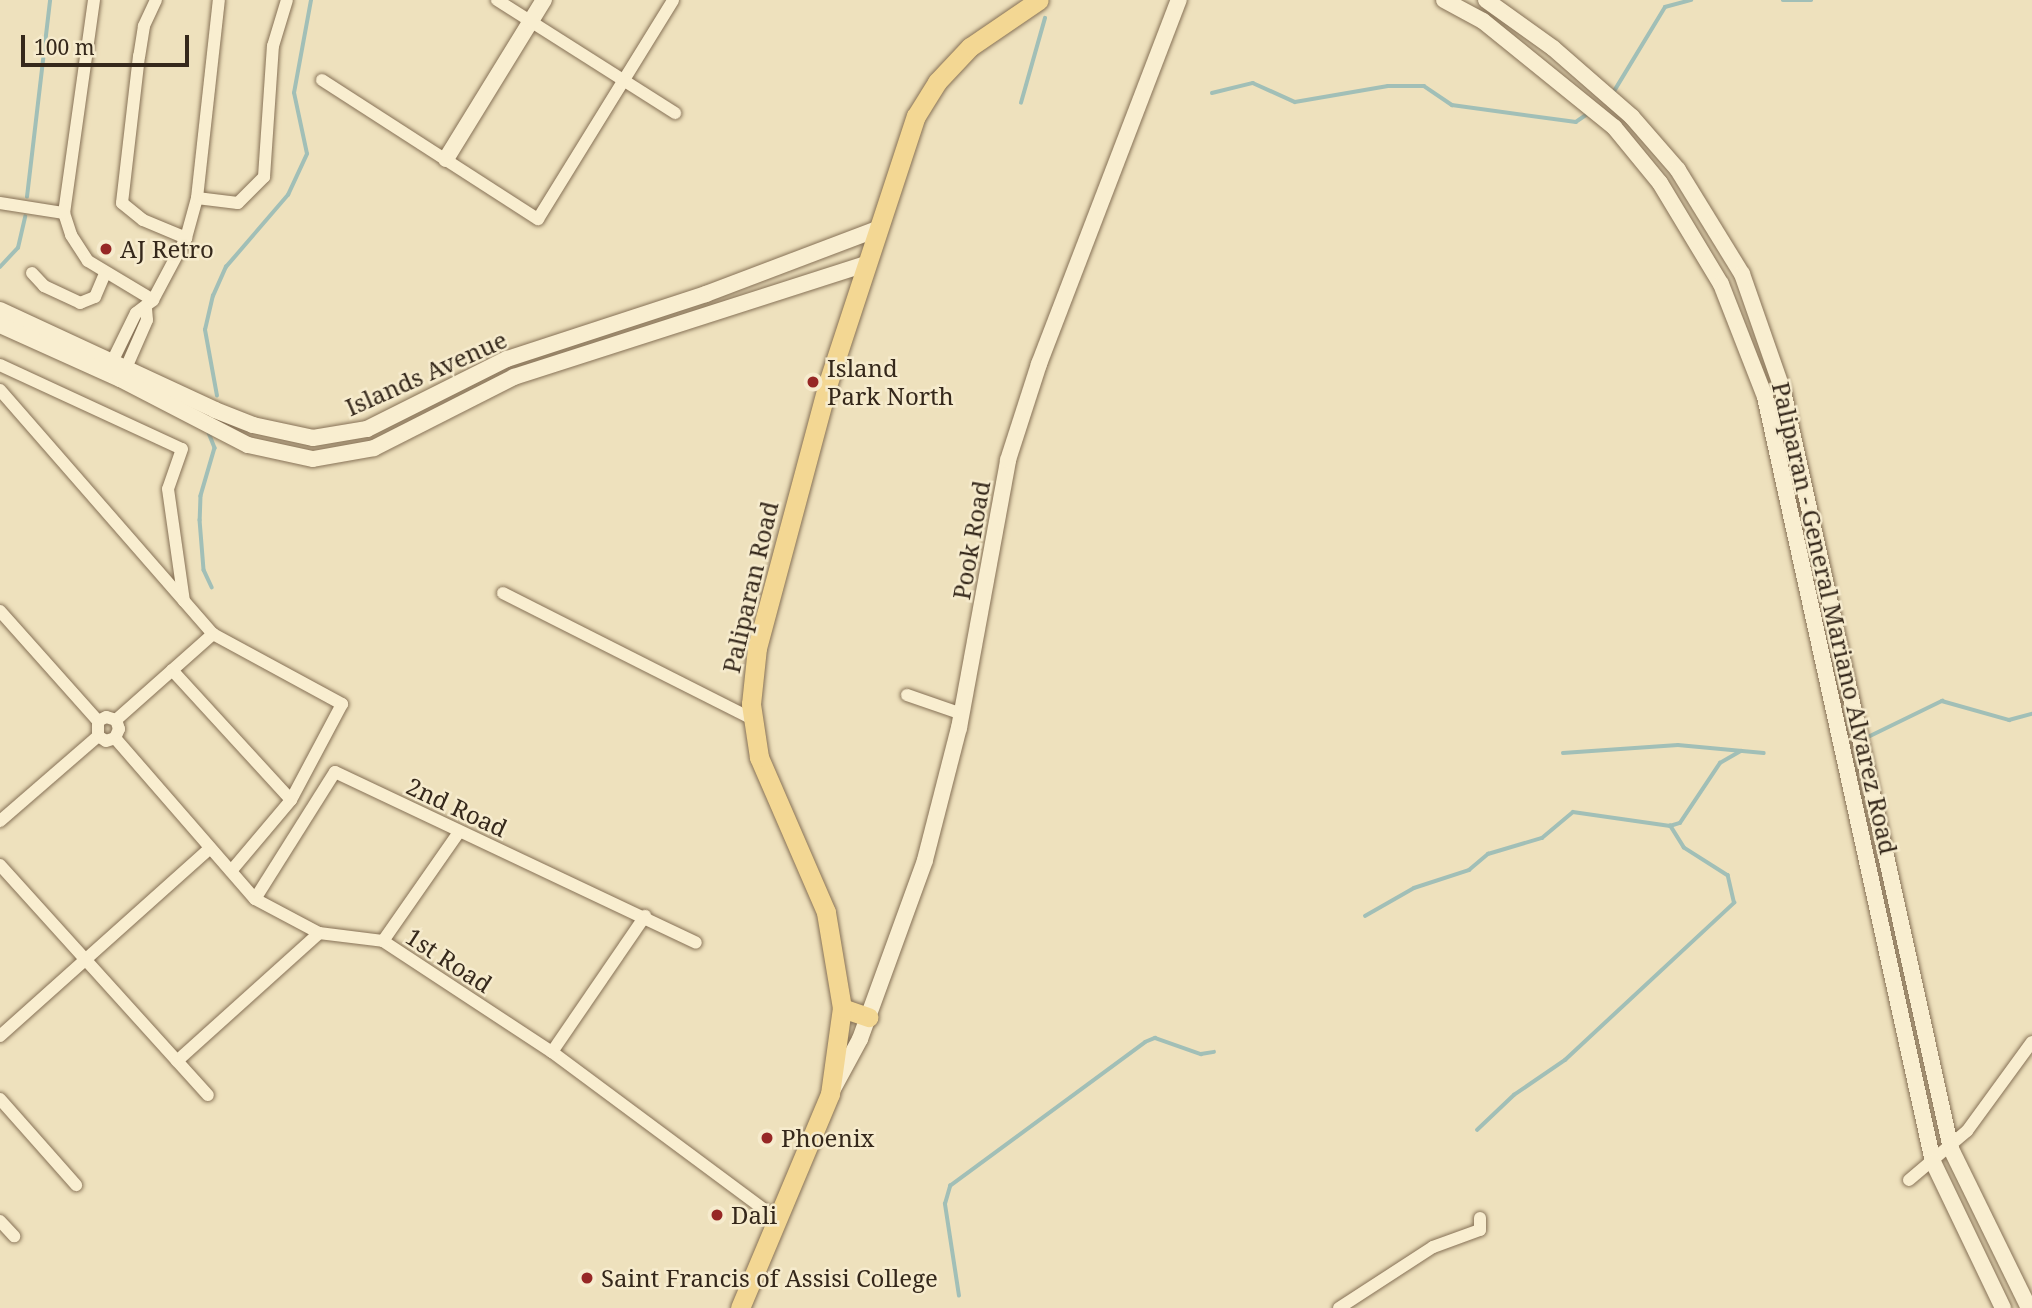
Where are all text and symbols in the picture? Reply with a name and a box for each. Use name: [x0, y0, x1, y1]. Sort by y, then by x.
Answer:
scale bar: [24, 21, 192, 65]
text: 100 m: [34, 33, 95, 61]
place label: AJ Retro: [120, 235, 214, 263]
marker: AJ Retro: [98, 241, 114, 257]
street label: Islands Avenue: [341, 325, 511, 421]
place label: Island Park North: [827, 354, 954, 410]
marker: Island Park North: [805, 374, 821, 390]
street label: Paliparan - General Mariano Alvarez Road: [1767, 379, 1903, 857]
street label: Pook Road: [946, 478, 996, 602]
street label: Paliparan Road: [716, 498, 784, 676]
street label: 2nd Road: [402, 771, 512, 843]
street label: 1st Road: [401, 922, 497, 998]
place label: Phoenix: [781, 1124, 874, 1152]
marker: Phoenix: [759, 1130, 775, 1146]
place label: Dali: [731, 1201, 777, 1229]
marker: Dali: [709, 1207, 725, 1223]
place label: Saint Francis of Assisi College: [601, 1264, 938, 1292]
marker: Saint Francis of Assisi College: [579, 1270, 595, 1286]

